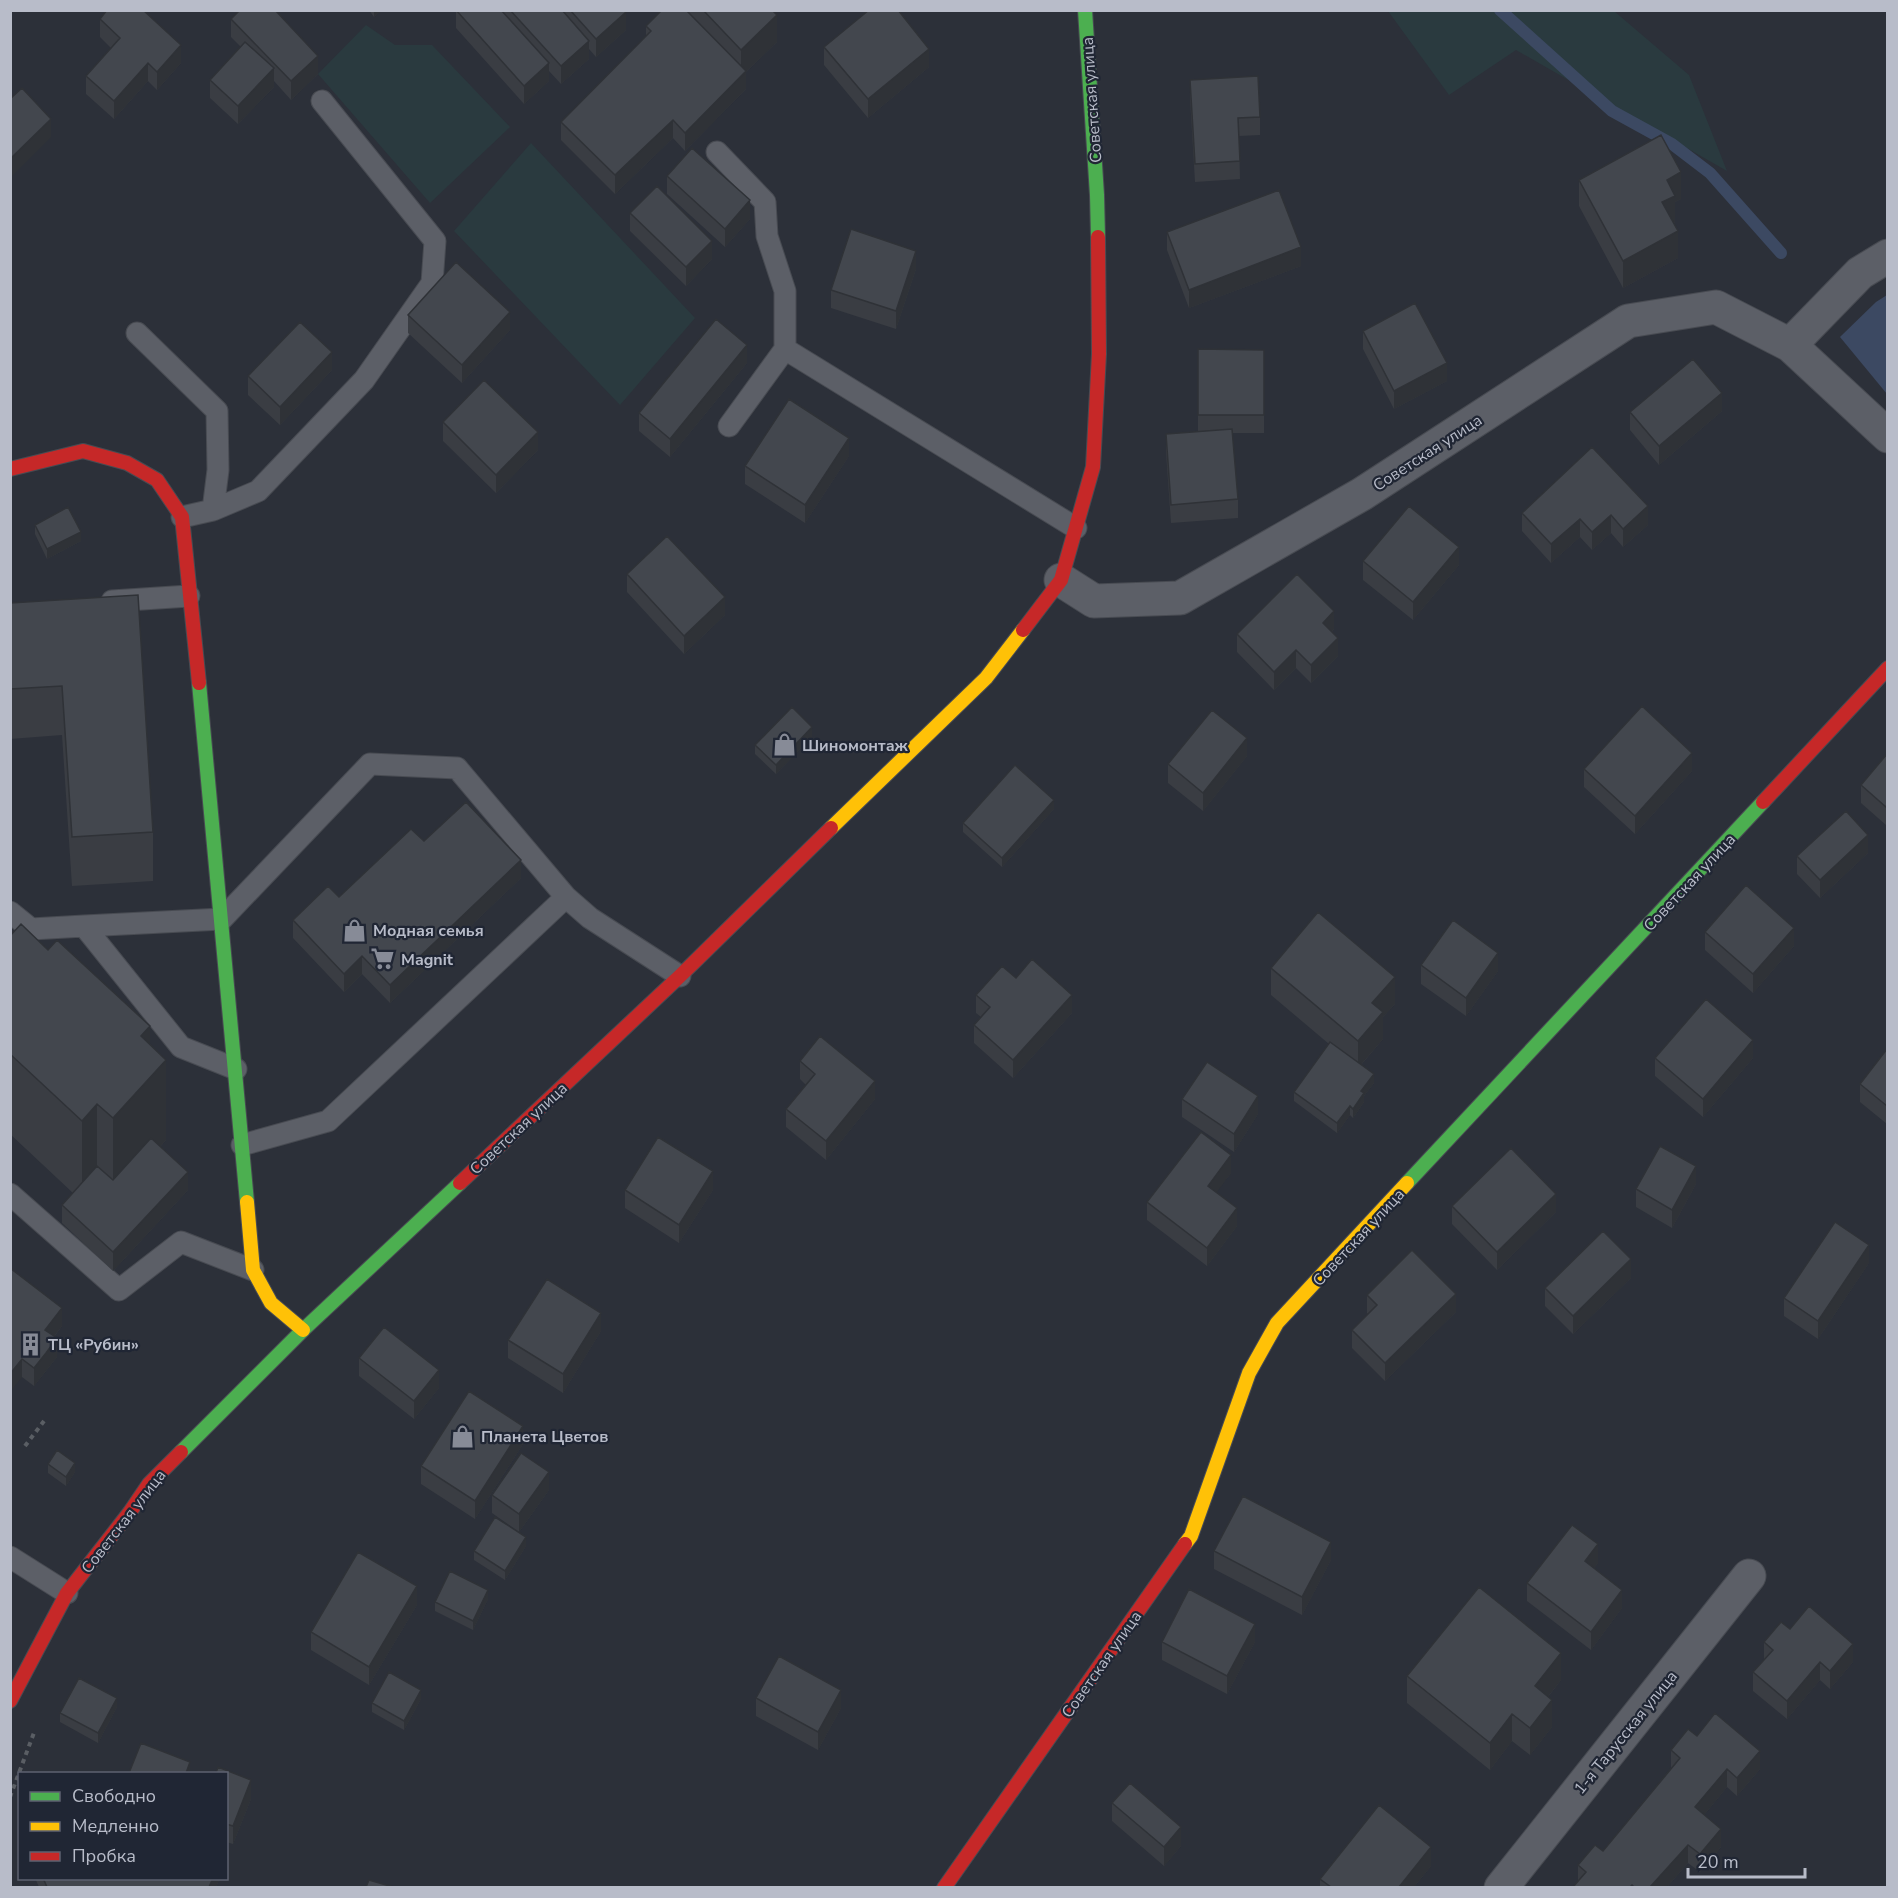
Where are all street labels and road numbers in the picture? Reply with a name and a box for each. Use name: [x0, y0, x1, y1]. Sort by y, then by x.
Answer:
street label: Советская улица: [1077, 36, 1107, 164]
street label: Советская улица: [1369, 409, 1486, 496]
street label: Советская улица: [1639, 829, 1741, 936]
street label: Советская улица: [465, 1078, 572, 1180]
street label: Советская улица: [1308, 1184, 1410, 1291]
street label: Советская улица: [76, 1465, 171, 1578]
street label: Советская улица: [1057, 1607, 1147, 1723]
street label: 1-я Тарусская улица: [1569, 1666, 1683, 1799]

